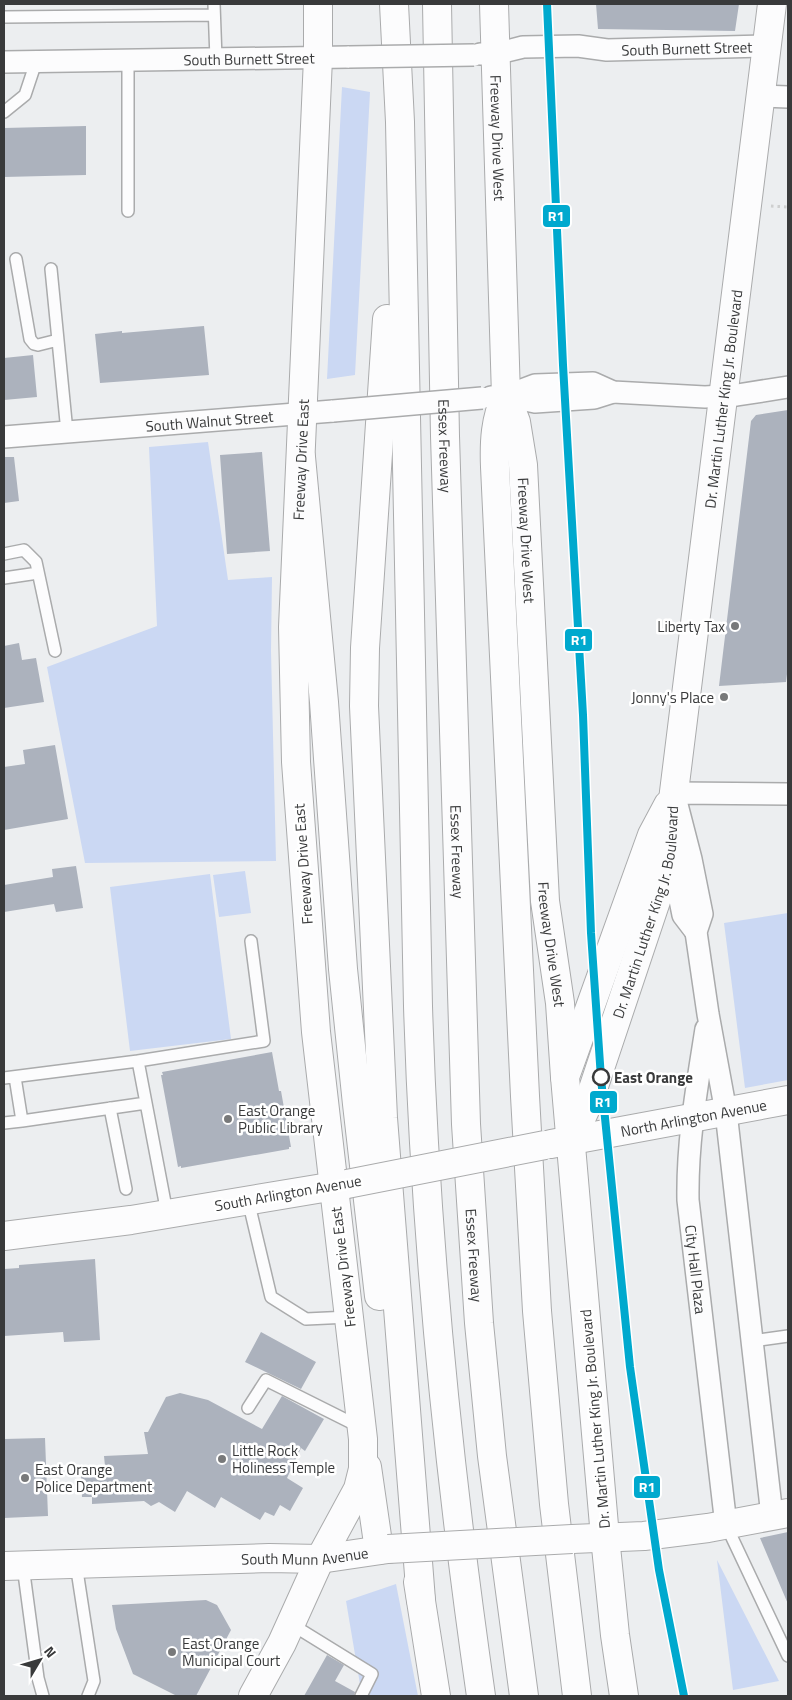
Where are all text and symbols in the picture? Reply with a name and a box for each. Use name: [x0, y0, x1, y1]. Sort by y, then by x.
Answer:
street label: South Burnett Street: [621, 35, 753, 61]
street label: South Burnett Street: [183, 46, 315, 71]
street label: Freeway Drive West: [485, 75, 512, 202]
line badge: R1: [542, 204, 571, 228]
text: R1: [548, 205, 564, 226]
street label: Dr. Martin Luther King Jr. Boulevard: [698, 288, 748, 510]
street label: Freeway Drive East: [286, 398, 315, 521]
street label: Essex Freeway: [433, 399, 458, 493]
street label: South Walnut Street: [145, 404, 275, 437]
street label: Freeway Drive West: [512, 477, 541, 605]
place label: Liberty Tax: [657, 615, 725, 638]
marker: Liberty Tax: [729, 620, 741, 632]
line badge: R1: [564, 628, 593, 652]
text: R1: [571, 629, 587, 650]
place label: Jonny's Place: [631, 686, 714, 709]
marker: Jonny's Place: [718, 691, 730, 703]
street label: Freeway Drive East: [287, 802, 319, 925]
street label: Essex Freeway: [445, 805, 471, 899]
street label: Dr. Martin Luther King Jr. Boulevard: [606, 805, 684, 1021]
street label: Freeway Drive West: [533, 881, 572, 1008]
place label: East Orange: [614, 1066, 693, 1089]
marker: East Orange: [592, 1068, 610, 1086]
line badge: R1: [589, 1090, 618, 1114]
text: R1: [595, 1091, 611, 1112]
street label: North Arlington Avenue: [619, 1093, 768, 1142]
place label: East Orange Public Library: [238, 1099, 323, 1139]
marker: East Orange Public Library: [222, 1113, 234, 1125]
street label: South Arlington Avenue: [213, 1169, 363, 1217]
street label: Freeway Drive East: [324, 1205, 362, 1329]
street label: Essex Freeway: [460, 1208, 489, 1303]
street label: City Hall Plaza: [679, 1224, 713, 1316]
street label: Dr. Martin Luther King Jr. Boulevard: [574, 1308, 616, 1530]
place label: Little Rock Holiness Temple: [232, 1439, 335, 1479]
marker: Little Rock Holiness Temple: [216, 1453, 228, 1465]
place label: East Orange Police Department: [35, 1458, 153, 1498]
marker: East Orange Police Department: [19, 1472, 31, 1484]
line badge: R1: [633, 1475, 661, 1499]
text: R1: [639, 1476, 655, 1497]
street label: South Munn Avenue: [241, 1541, 370, 1571]
place label: East Orange Municipal Court: [182, 1632, 281, 1672]
north arrow: [15, 1635, 65, 1685]
text: N: [39, 1641, 62, 1662]
marker: East Orange Municipal Court: [166, 1646, 178, 1658]

